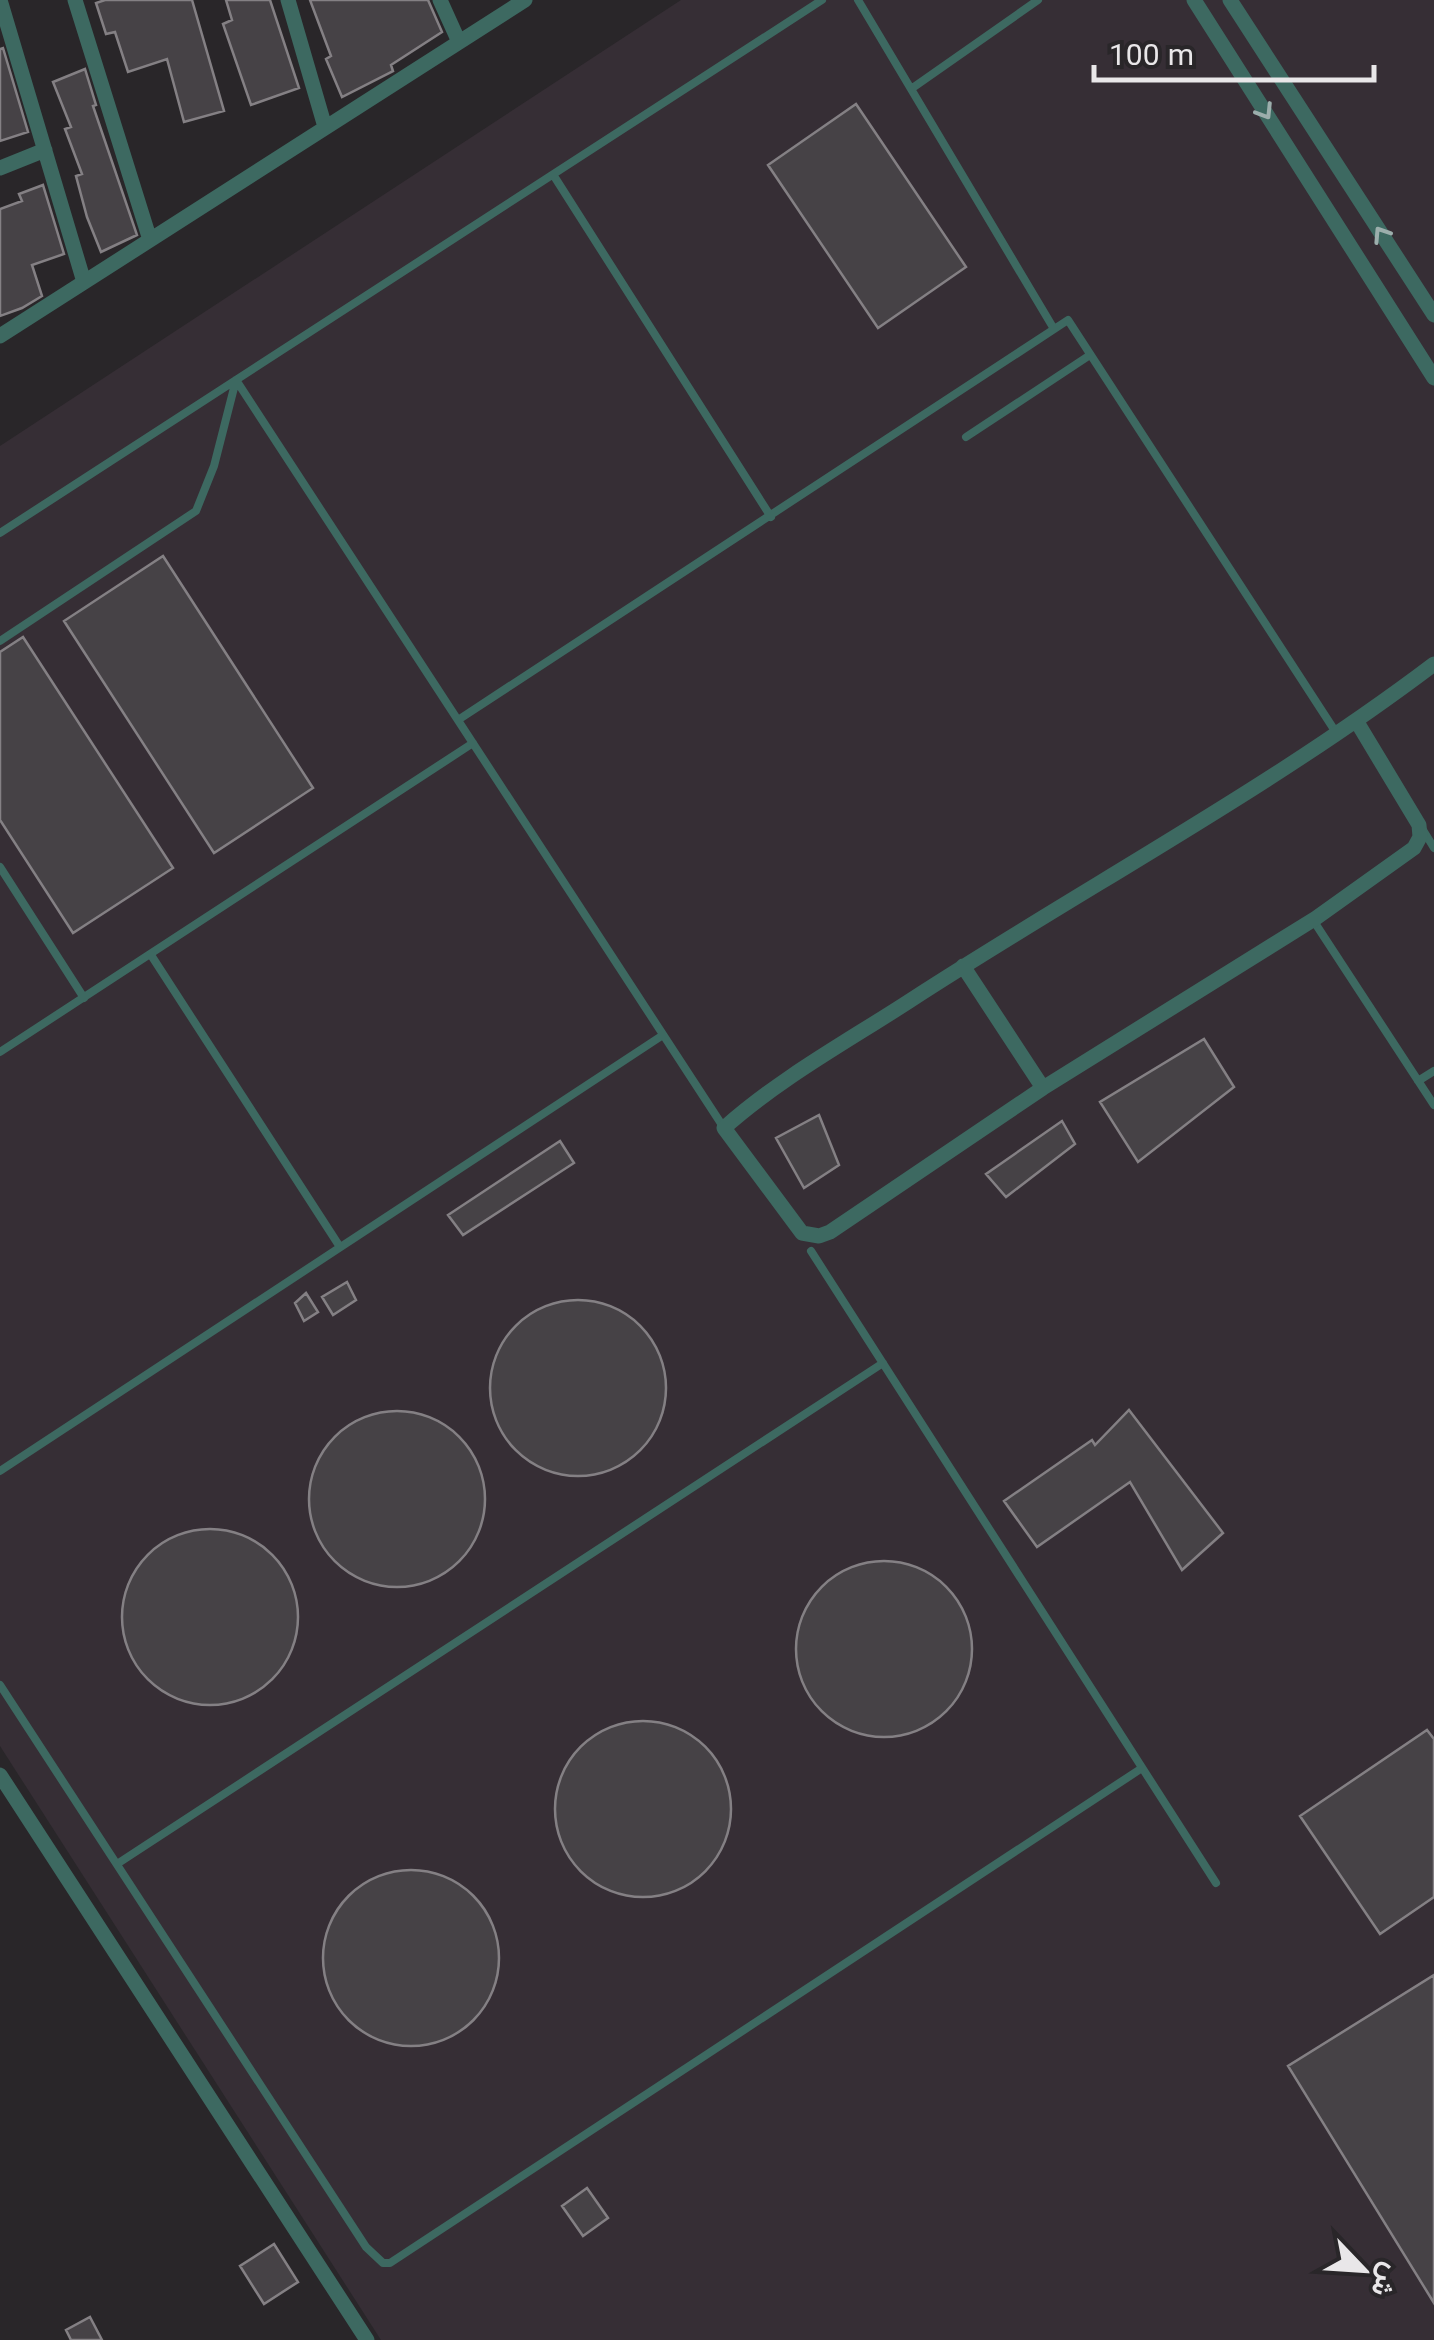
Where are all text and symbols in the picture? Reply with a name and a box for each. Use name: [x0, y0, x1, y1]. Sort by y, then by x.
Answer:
scale bar: [1094, 20, 1374, 82]
text: 100 m: [1109, 34, 1194, 81]
one-way arrow: [1253, 101, 1272, 119]
one-way arrow: [1374, 226, 1393, 244]
north arrow: [1314, 2220, 1414, 2320]
text: ش: [1357, 2255, 1411, 2304]

